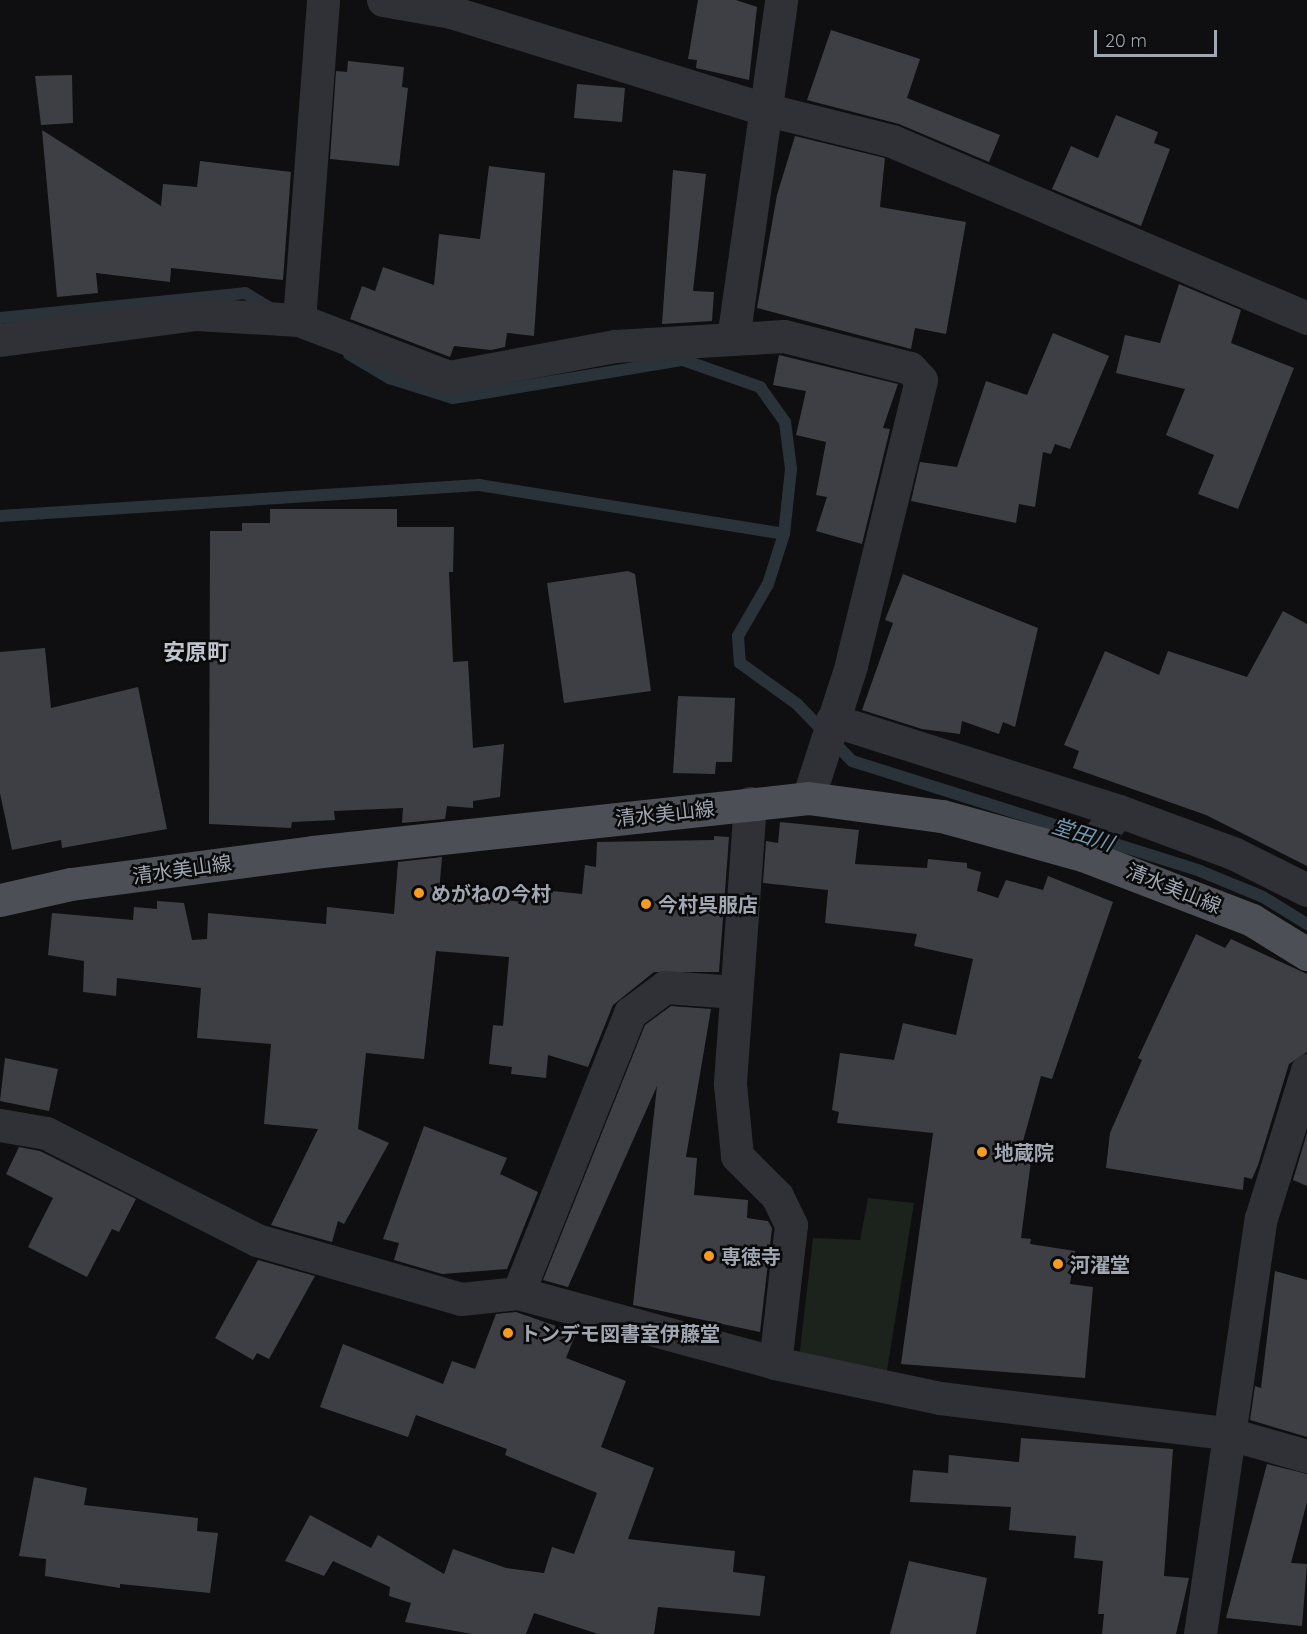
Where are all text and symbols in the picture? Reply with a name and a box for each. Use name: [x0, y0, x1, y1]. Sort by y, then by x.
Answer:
scale bar: [1097, 18, 1220, 56]
text: 20 m: [1105, 29, 1147, 52]
district label: 安原町: [163, 640, 229, 666]
street label: 清水美山線: [614, 796, 716, 830]
water label: 堂田川: [1049, 812, 1117, 856]
street label: 清水美山線: [131, 850, 233, 888]
street label: 清水美山線: [1123, 858, 1225, 918]
place label: めがねの今村: [431, 881, 551, 905]
marker: めがねの今村: [412, 886, 426, 900]
place label: 今村呉服店: [658, 892, 758, 916]
marker: 今村呉服店: [639, 897, 653, 911]
place label: 地蔵院: [994, 1140, 1054, 1164]
marker: 地蔵院: [975, 1145, 989, 1159]
place label: 専徳寺: [721, 1244, 781, 1268]
marker: 専徳寺: [702, 1249, 716, 1263]
place label: 河濯堂: [1070, 1252, 1130, 1276]
marker: 河濯堂: [1051, 1257, 1065, 1271]
place label: トンデモ図書室伊藤堂: [520, 1321, 720, 1345]
marker: トンデモ図書室伊藤堂: [501, 1326, 515, 1340]

